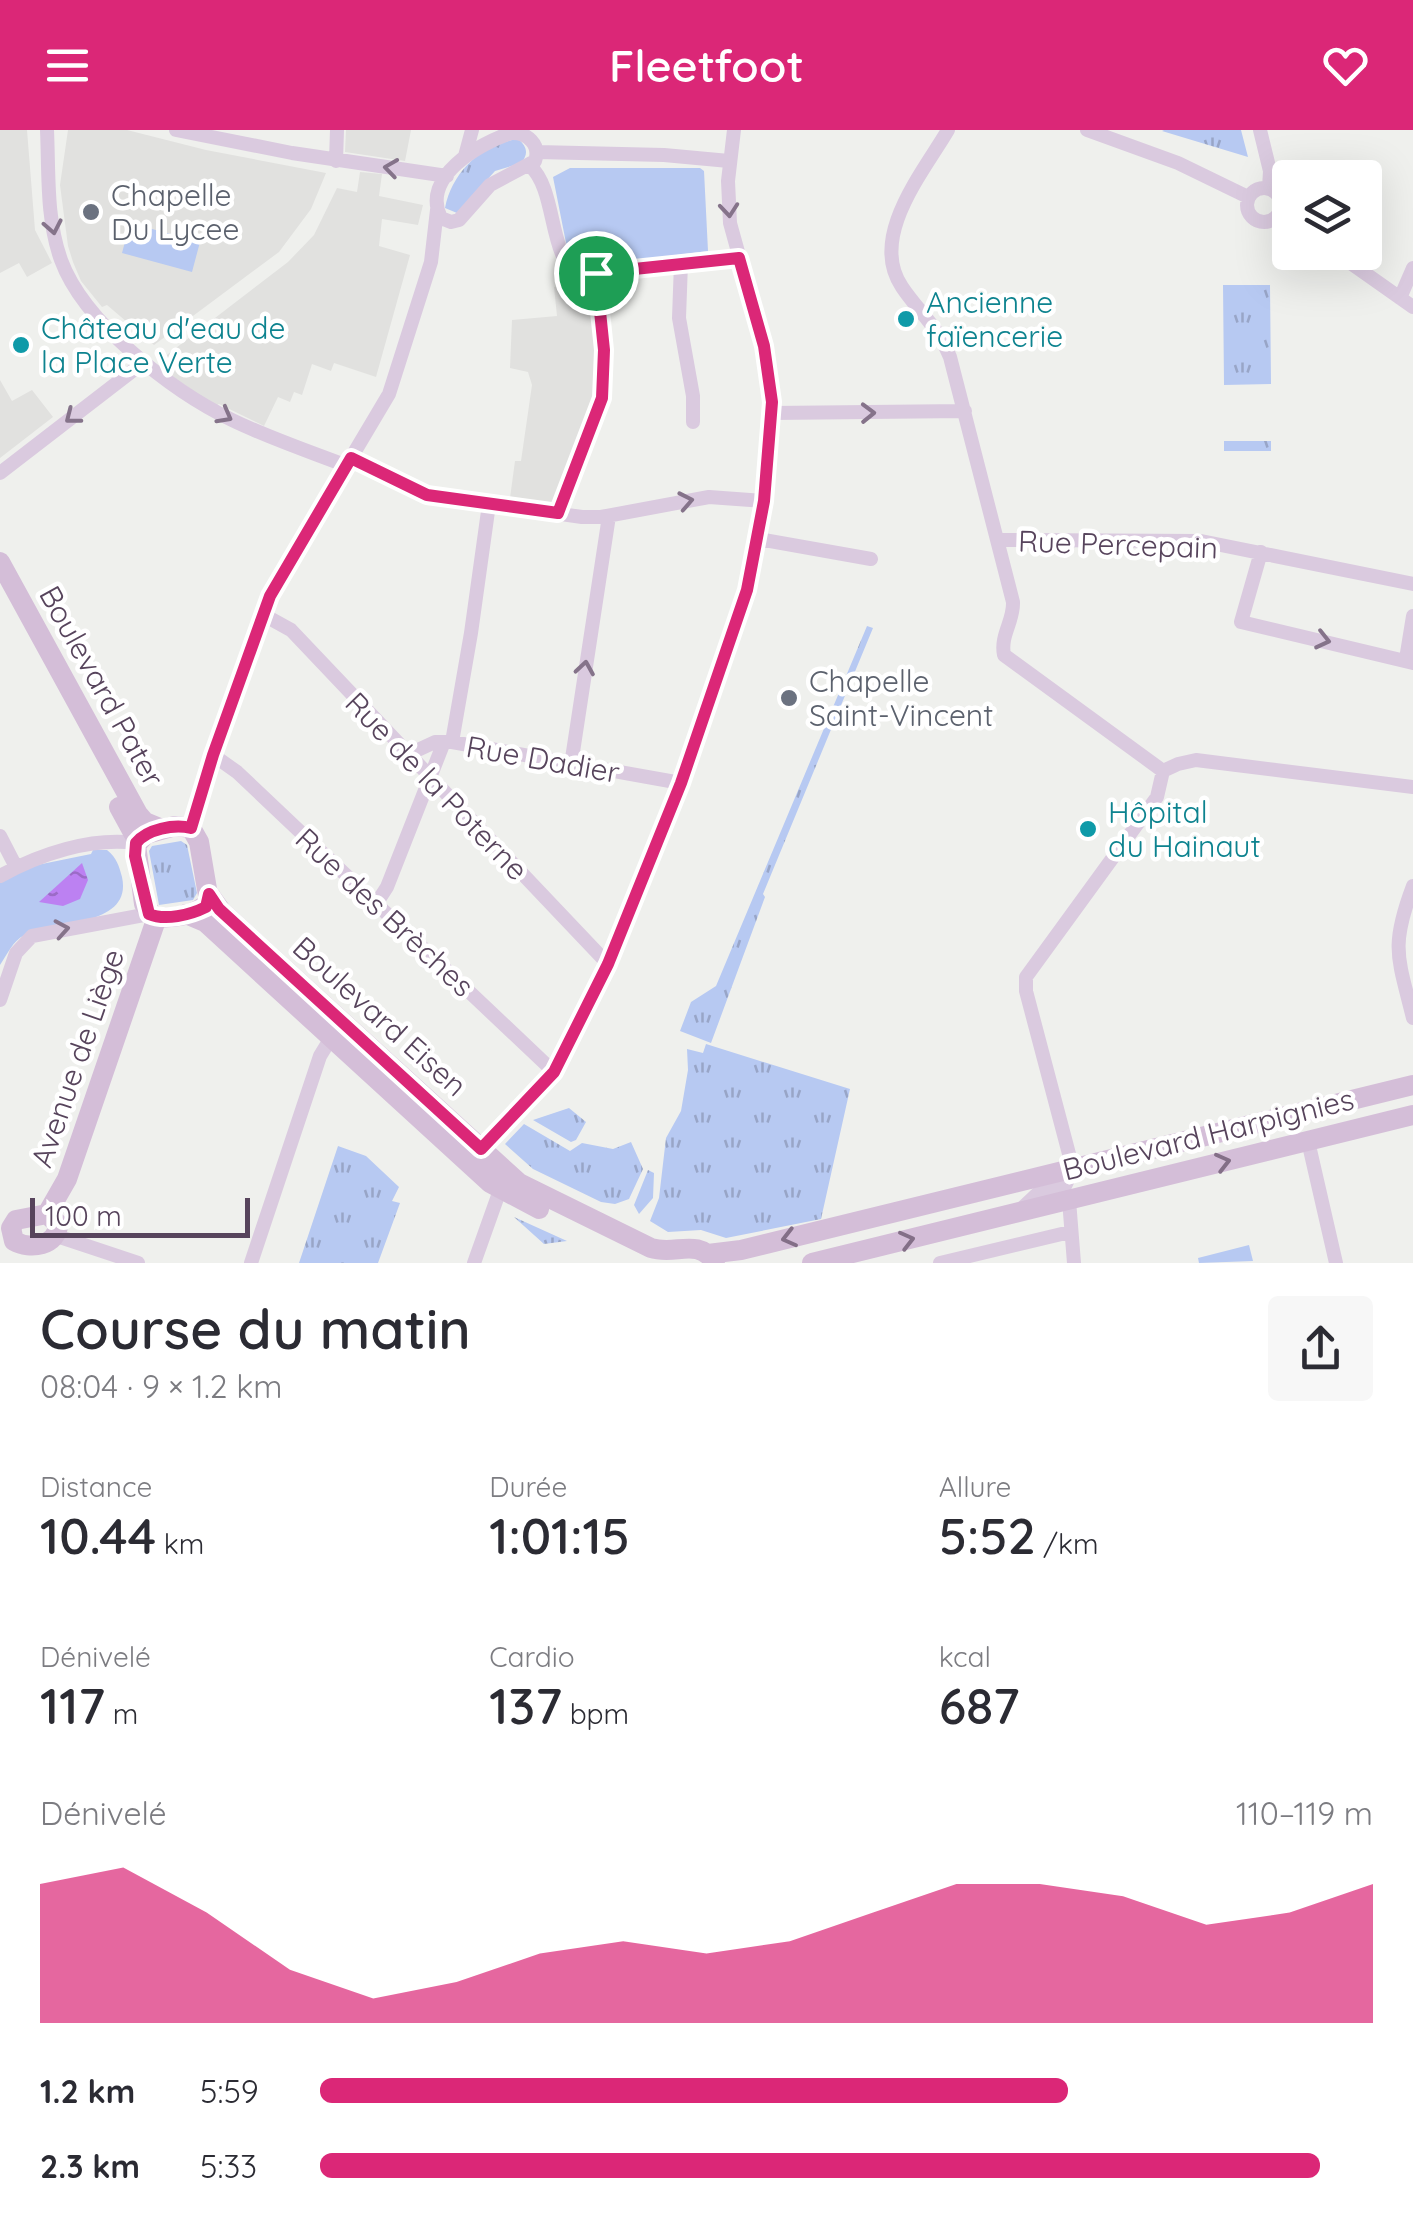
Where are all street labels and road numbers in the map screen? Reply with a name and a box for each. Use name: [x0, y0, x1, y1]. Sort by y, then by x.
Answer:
street label: Rue Percepain: [1017, 522, 1219, 566]
street label: Boulevard Pater: [31, 579, 173, 793]
street label: Rue de la Poterne: [337, 684, 537, 888]
street label: Rue Dadier: [463, 727, 623, 791]
street label: Rue des Brèches: [288, 820, 482, 1004]
street label: Boulevard Eisen: [285, 928, 475, 1104]
street label: Avenue de Liège: [22, 944, 132, 1172]
street label: Boulevard Harpignies: [1058, 1079, 1358, 1189]

